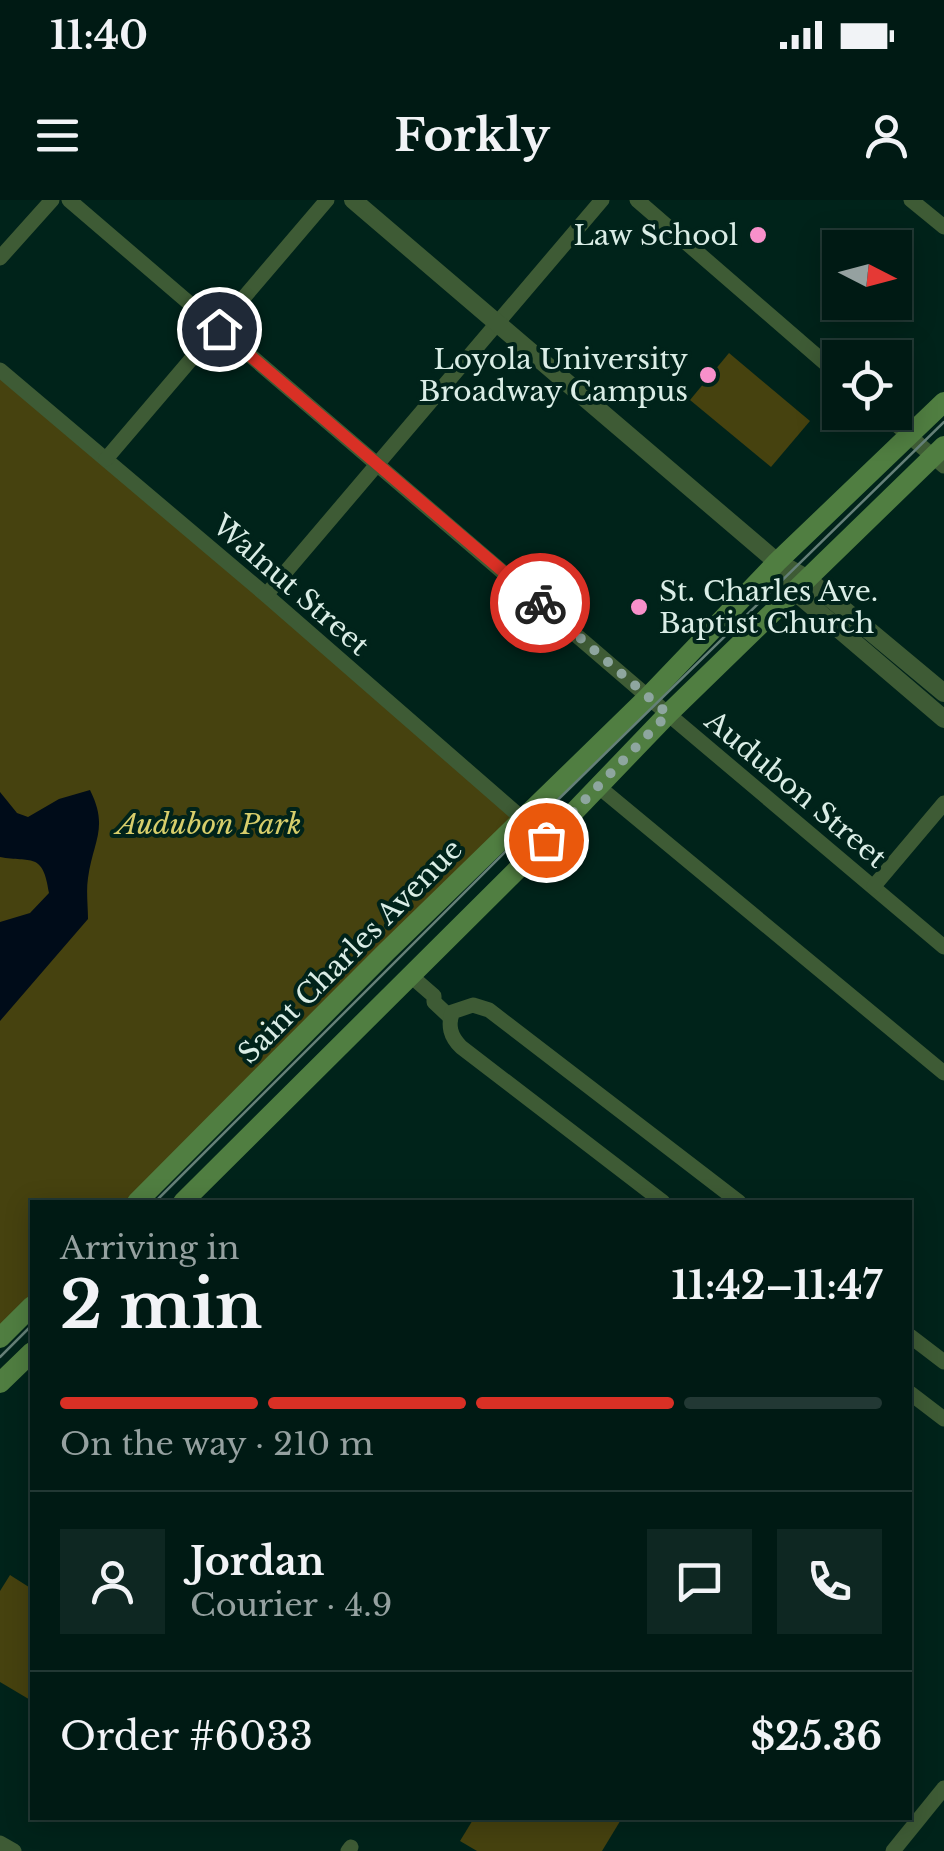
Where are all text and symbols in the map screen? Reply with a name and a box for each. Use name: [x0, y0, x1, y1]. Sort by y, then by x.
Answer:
text: 11:40: [50, 12, 148, 59]
text: Forkly: [394, 107, 550, 163]
icon: menu: [30, 108, 85, 163]
icon: person: [859, 108, 914, 163]
place label: Law School: [574, 218, 738, 253]
marker: Law School: [747, 224, 769, 246]
north arrow: [822, 230, 912, 320]
map controls: [822, 230, 912, 430]
pin: [177, 287, 262, 372]
icon: home: [192, 302, 247, 357]
button: locate: [822, 340, 912, 430]
place label: Loyola University Broadway Campus: [419, 342, 688, 409]
marker: Loyola University Broadway Campus: [697, 364, 719, 386]
street label: Walnut Street: [204, 507, 376, 663]
courier: [490, 553, 590, 653]
place label: St. Charles Ave. Baptist Church: [659, 574, 878, 641]
icon: bike: [513, 576, 568, 631]
marker: St. Charles Ave. Baptist Church: [628, 596, 650, 618]
street label: Audubon Street: [697, 703, 894, 876]
pin: [504, 798, 589, 883]
park label: Audubon Park: [112, 807, 302, 842]
icon: bag: [519, 813, 574, 868]
street label: Saint Charles Avenue: [231, 832, 470, 1071]
text: Arriving in: [60, 1228, 239, 1268]
text: 11:42–11:47: [672, 1262, 882, 1309]
text: 2 min: [60, 1265, 262, 1346]
text: On the way · 210 m: [60, 1424, 374, 1464]
button: person: [60, 1529, 165, 1634]
button: chat: [647, 1529, 752, 1634]
button: phone: [777, 1529, 882, 1634]
text: Jordan: [190, 1538, 324, 1585]
text: Courier · 4.9: [190, 1585, 392, 1625]
text: Order #6033: [60, 1713, 313, 1760]
text: $25.36: [750, 1713, 882, 1760]

